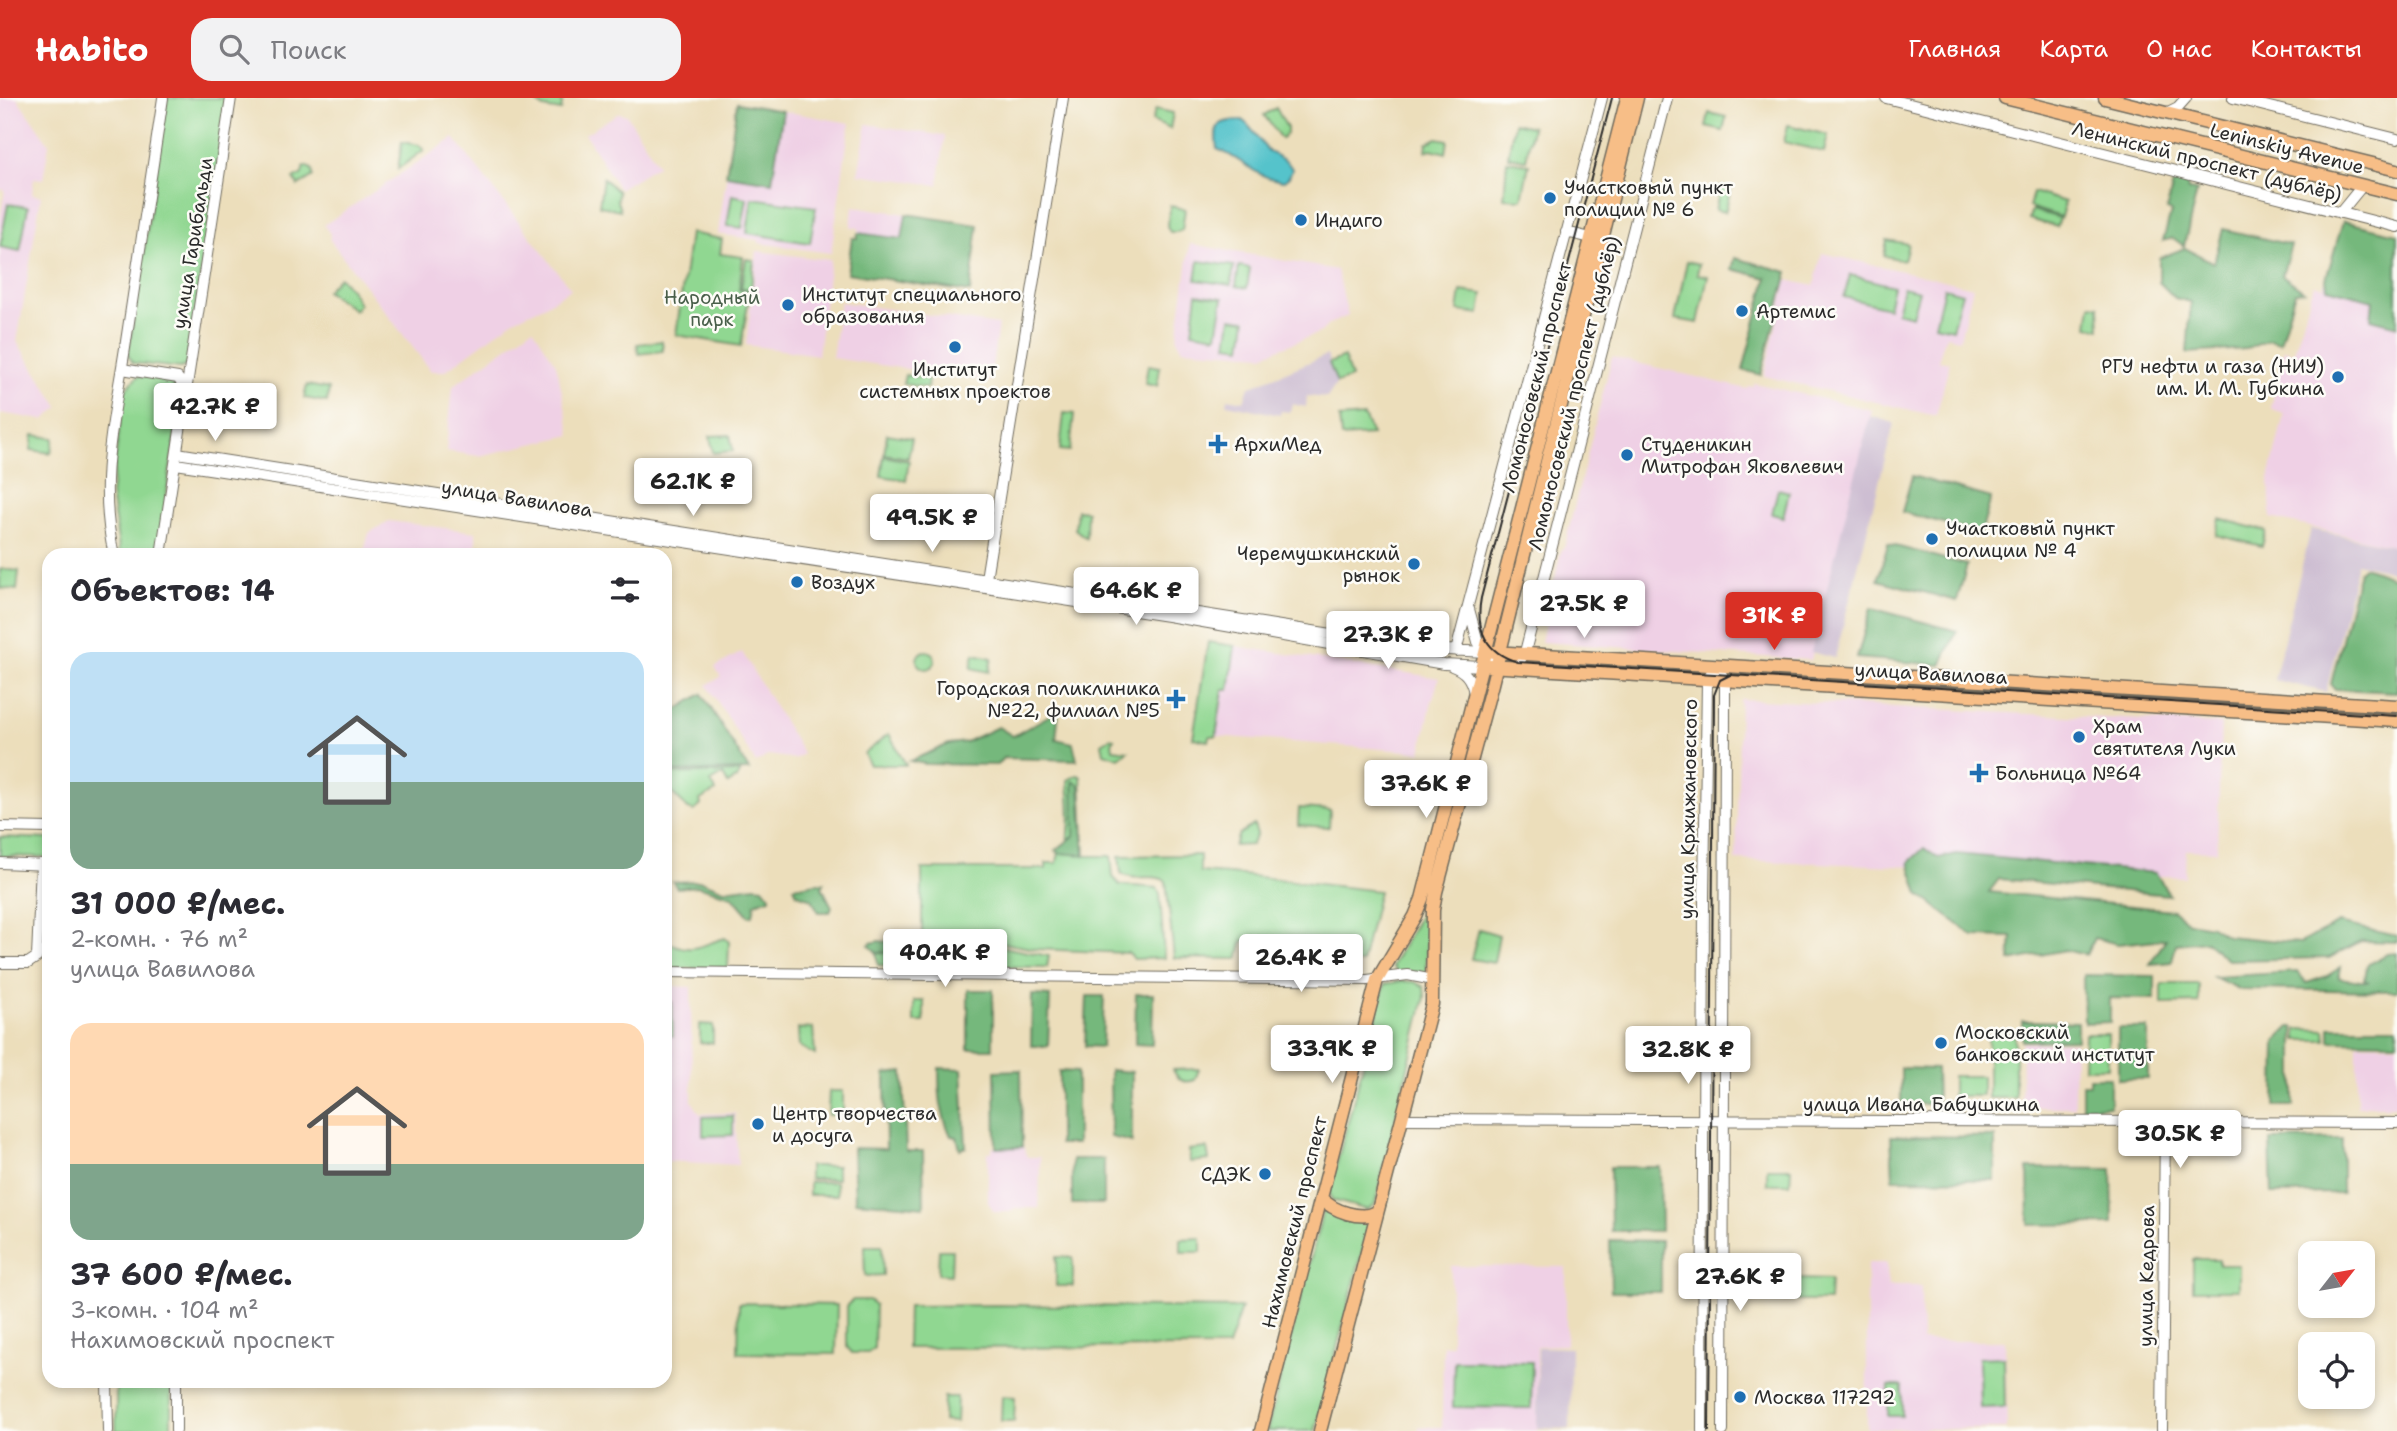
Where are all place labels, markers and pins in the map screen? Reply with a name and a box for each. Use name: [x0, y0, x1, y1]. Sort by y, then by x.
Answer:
place label: Участковый пункт полиции № 6: [1564, 175, 1733, 222]
marker: Участковый пункт полиции № 6: [1542, 190, 1558, 206]
place label: Индиго: [1315, 208, 1383, 233]
marker: Индиго: [1293, 212, 1309, 228]
place label: Институт специального образования: [802, 282, 1022, 329]
marker: Институт специального образования: [780, 297, 796, 313]
place label: Артемис: [1756, 299, 1836, 324]
marker: Артемис: [1734, 303, 1750, 319]
marker: Институт системных проектов: [947, 339, 963, 355]
place label: РГУ нефти и газа (НИУ) им. И. М. Губкина: [2101, 354, 2324, 401]
place label: Институт системных проектов: [859, 357, 1051, 404]
marker: РГУ нефти и газа (НИУ) им. И. М. Губкина: [2330, 369, 2346, 385]
pin: 42.7K ₽: [150, 384, 280, 443]
place label: АрхиМед: [1234, 432, 1322, 457]
place label: Студеникин Митрофан Яковлевич: [1641, 432, 1843, 479]
marker: АрхиМед: [1208, 434, 1228, 454]
marker: Студеникин Митрофан Яковлевич: [1619, 447, 1635, 463]
pin: 62.1K ₽: [628, 458, 758, 518]
pin: 49.5K ₽: [867, 494, 997, 554]
place label: Участковый пункт полиции № 4: [1946, 516, 2115, 563]
marker: Участковый пункт полиции № 4: [1924, 531, 1940, 547]
place label: Черемушкинский рынок: [1237, 541, 1400, 588]
marker: Черемушкинский рынок: [1406, 556, 1422, 572]
pin: 64.6K ₽: [1071, 568, 1201, 627]
place label: Воздух: [811, 570, 875, 595]
marker: Воздух: [789, 574, 805, 590]
pin: 27.5K ₽: [1519, 580, 1649, 640]
pin: 31K ₽: [1725, 592, 1823, 652]
pin: 27.3K ₽: [1323, 612, 1453, 671]
place label: Городская поликлиника №22, филиал №5: [937, 676, 1160, 723]
marker: Городская поликлиника №22, филиал №5: [1166, 689, 1186, 709]
place label: Храм святителя Луки: [2093, 714, 2236, 761]
marker: Храм святителя Луки: [2071, 729, 2087, 745]
pin: 37.6K ₽: [1361, 760, 1491, 820]
place label: Больница №64: [1995, 761, 2141, 786]
marker: Больница №64: [1969, 763, 1989, 783]
pin: 40.4K ₽: [880, 930, 1010, 989]
pin: 26.4K ₽: [1236, 934, 1366, 994]
place label: Московский банковский институт: [1955, 1020, 2155, 1067]
pin: 33.9K ₽: [1267, 1026, 1397, 1085]
pin: 32.8K ₽: [1623, 1026, 1753, 1086]
marker: Московский банковский институт: [1933, 1035, 1949, 1051]
place label: Центр творчества и досуга: [772, 1101, 937, 1148]
pin: 30.5K ₽: [2115, 1110, 2245, 1170]
marker: Центр творчества и досуга: [750, 1116, 766, 1132]
place label: СДЭК: [1201, 1162, 1251, 1187]
marker: СДЭК: [1257, 1166, 1273, 1182]
pin: 27.6K ₽: [1675, 1254, 1805, 1313]
place label: Москва 117292: [1754, 1385, 1895, 1410]
marker: Москва 117292: [1732, 1389, 1748, 1405]

